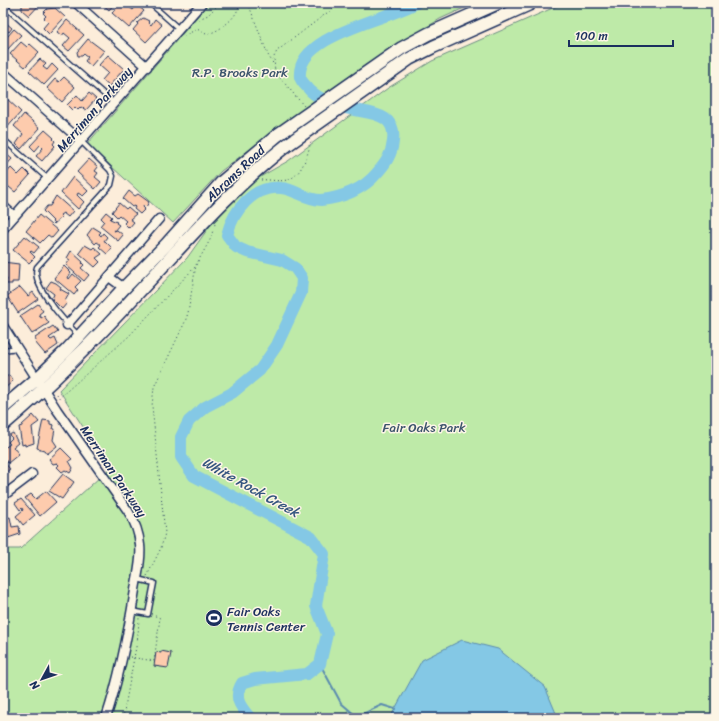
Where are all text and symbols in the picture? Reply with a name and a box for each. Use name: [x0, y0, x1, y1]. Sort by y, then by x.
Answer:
scale bar: [569, 22, 673, 48]
text: 100 m: [575, 25, 608, 47]
street label: Merriman Parkway: [50, 61, 138, 157]
park label: R.P. Brooks Park: [192, 61, 288, 84]
street label: Abrams Road: [199, 139, 271, 208]
park label: Fair Oaks Park: [382, 416, 466, 439]
street label: Merriman Parkway: [74, 420, 153, 522]
water label: White Rock Creek: [197, 450, 306, 525]
place label: Fair Oaks Tennis Center: [227, 600, 306, 638]
sports icon: Fair Oaks Tennis Center: [204, 608, 224, 628]
north arrow: [22, 659, 62, 699]
text: N: [25, 676, 45, 695]

